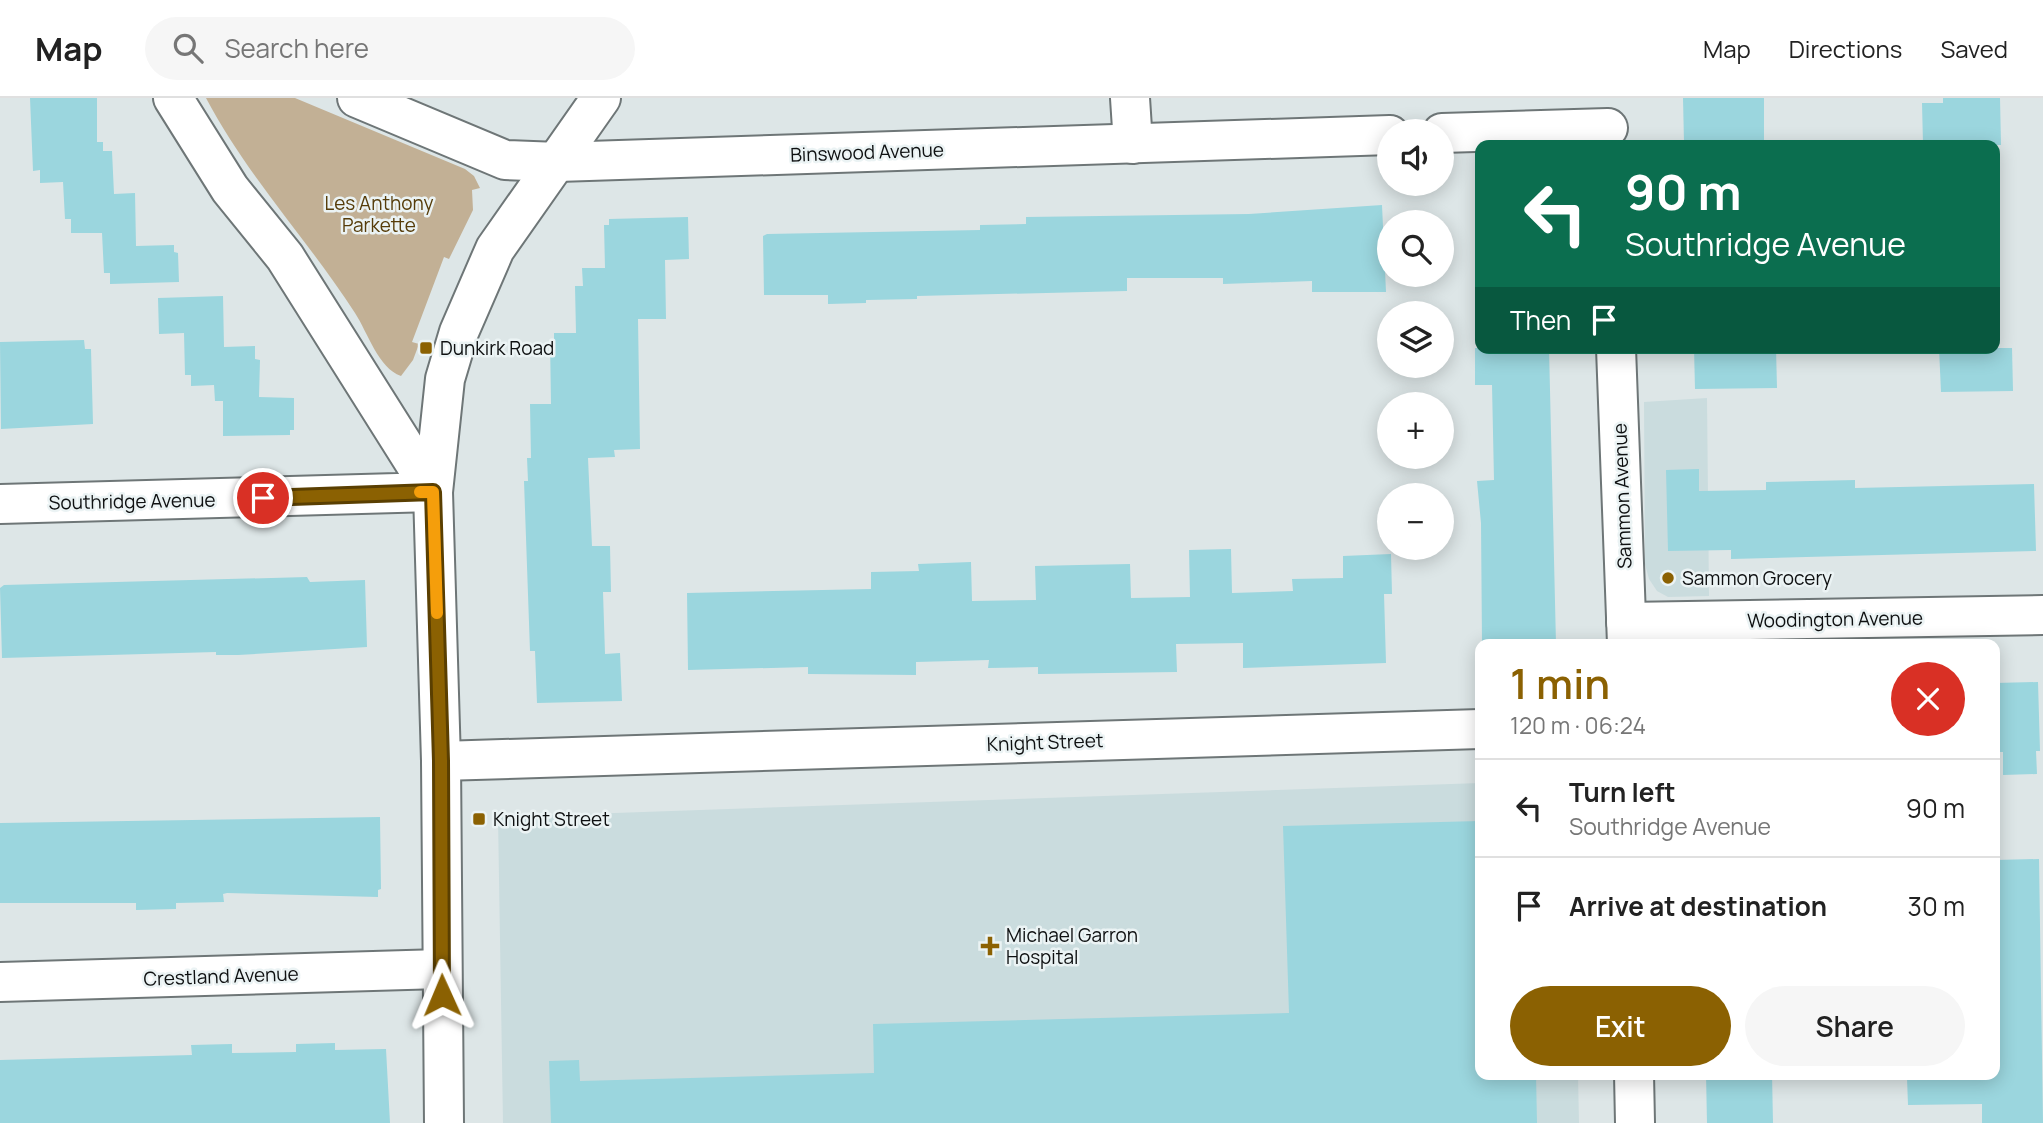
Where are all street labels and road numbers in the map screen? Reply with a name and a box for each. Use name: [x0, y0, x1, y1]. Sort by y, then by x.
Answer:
street label: Binswood Avenue: [790, 136, 944, 168]
street label: Sammon Avenue: [1606, 423, 1638, 569]
street label: Southridge Avenue: [48, 487, 216, 515]
street label: Woodington Avenue: [1747, 604, 1923, 634]
street label: Knight Street: [986, 727, 1104, 757]
street label: Crestland Avenue: [143, 960, 299, 992]

